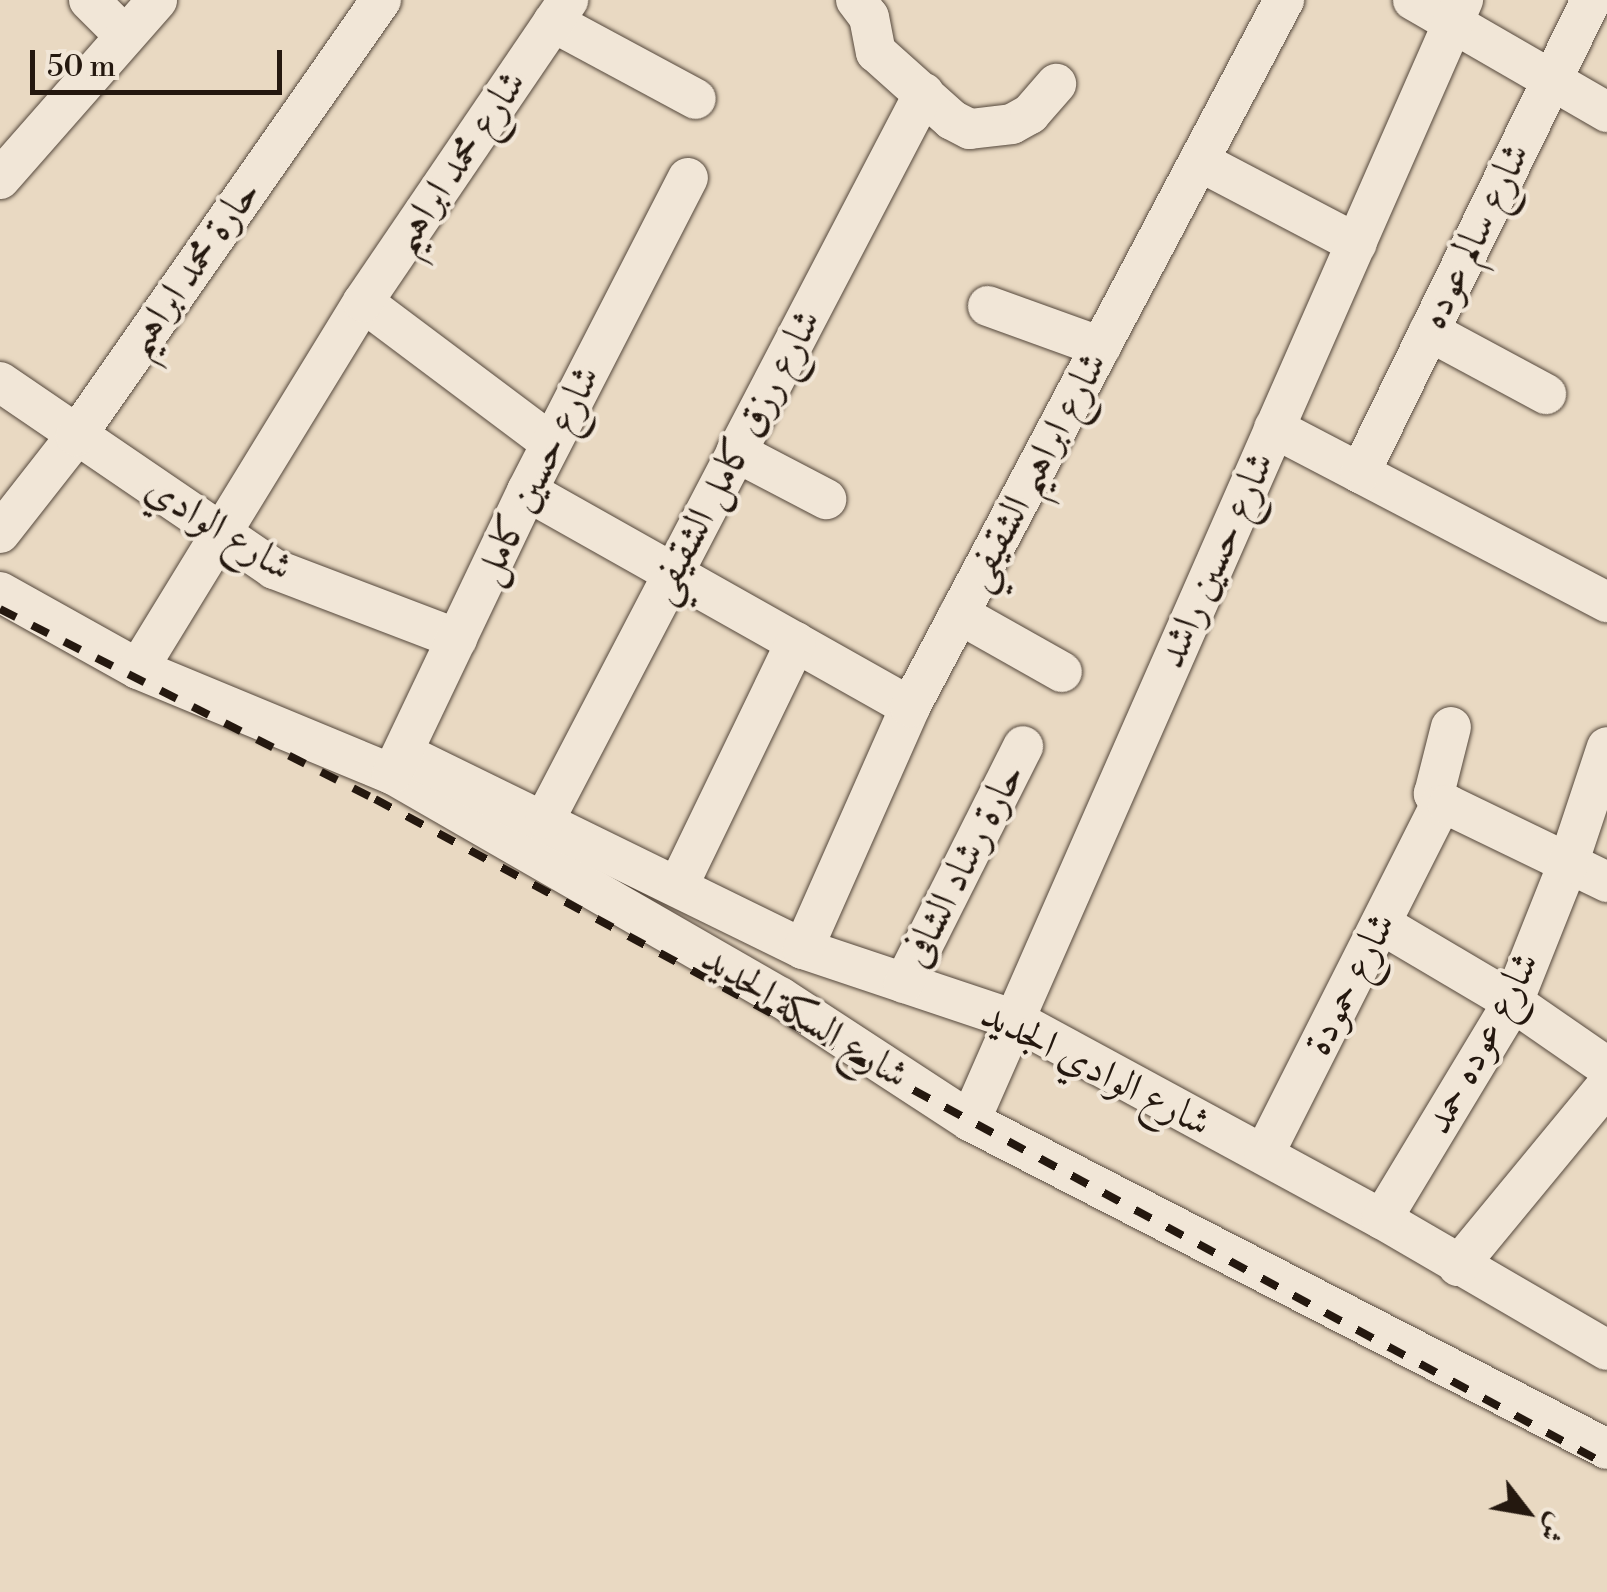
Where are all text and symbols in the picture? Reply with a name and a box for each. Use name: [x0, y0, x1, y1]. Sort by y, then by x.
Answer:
scale bar: [35, 30, 288, 92]
text: 50 m: [47, 48, 116, 86]
street label: شارع محمد ابراهيم: [379, 61, 537, 263]
street label: شارع سالم عوده: [1409, 135, 1541, 337]
street label: حارة محمد ابراهيم: [113, 170, 271, 366]
street label: شارع رزق كامل الشقيفي: [636, 301, 832, 611]
street label: شارع ابراهيم الشقيفي: [952, 344, 1118, 598]
street label: شارع حسين كامل: [463, 358, 611, 592]
street label: شارع حسين راشد: [1147, 445, 1285, 675]
street label: شارع الوادي: [137, 464, 301, 592]
street label: حارة رشاد الشافى: [891, 755, 1035, 975]
street label: شارع حمودة: [1294, 905, 1406, 1063]
street label: شارع السكة الحديد: [693, 934, 917, 1100]
street label: شارع عوده حمد: [1414, 944, 1550, 1142]
street label: شارع الوادي الجديد: [973, 991, 1219, 1147]
north arrow: [1477, 1462, 1577, 1562]
text: ش: [1531, 1507, 1575, 1549]

